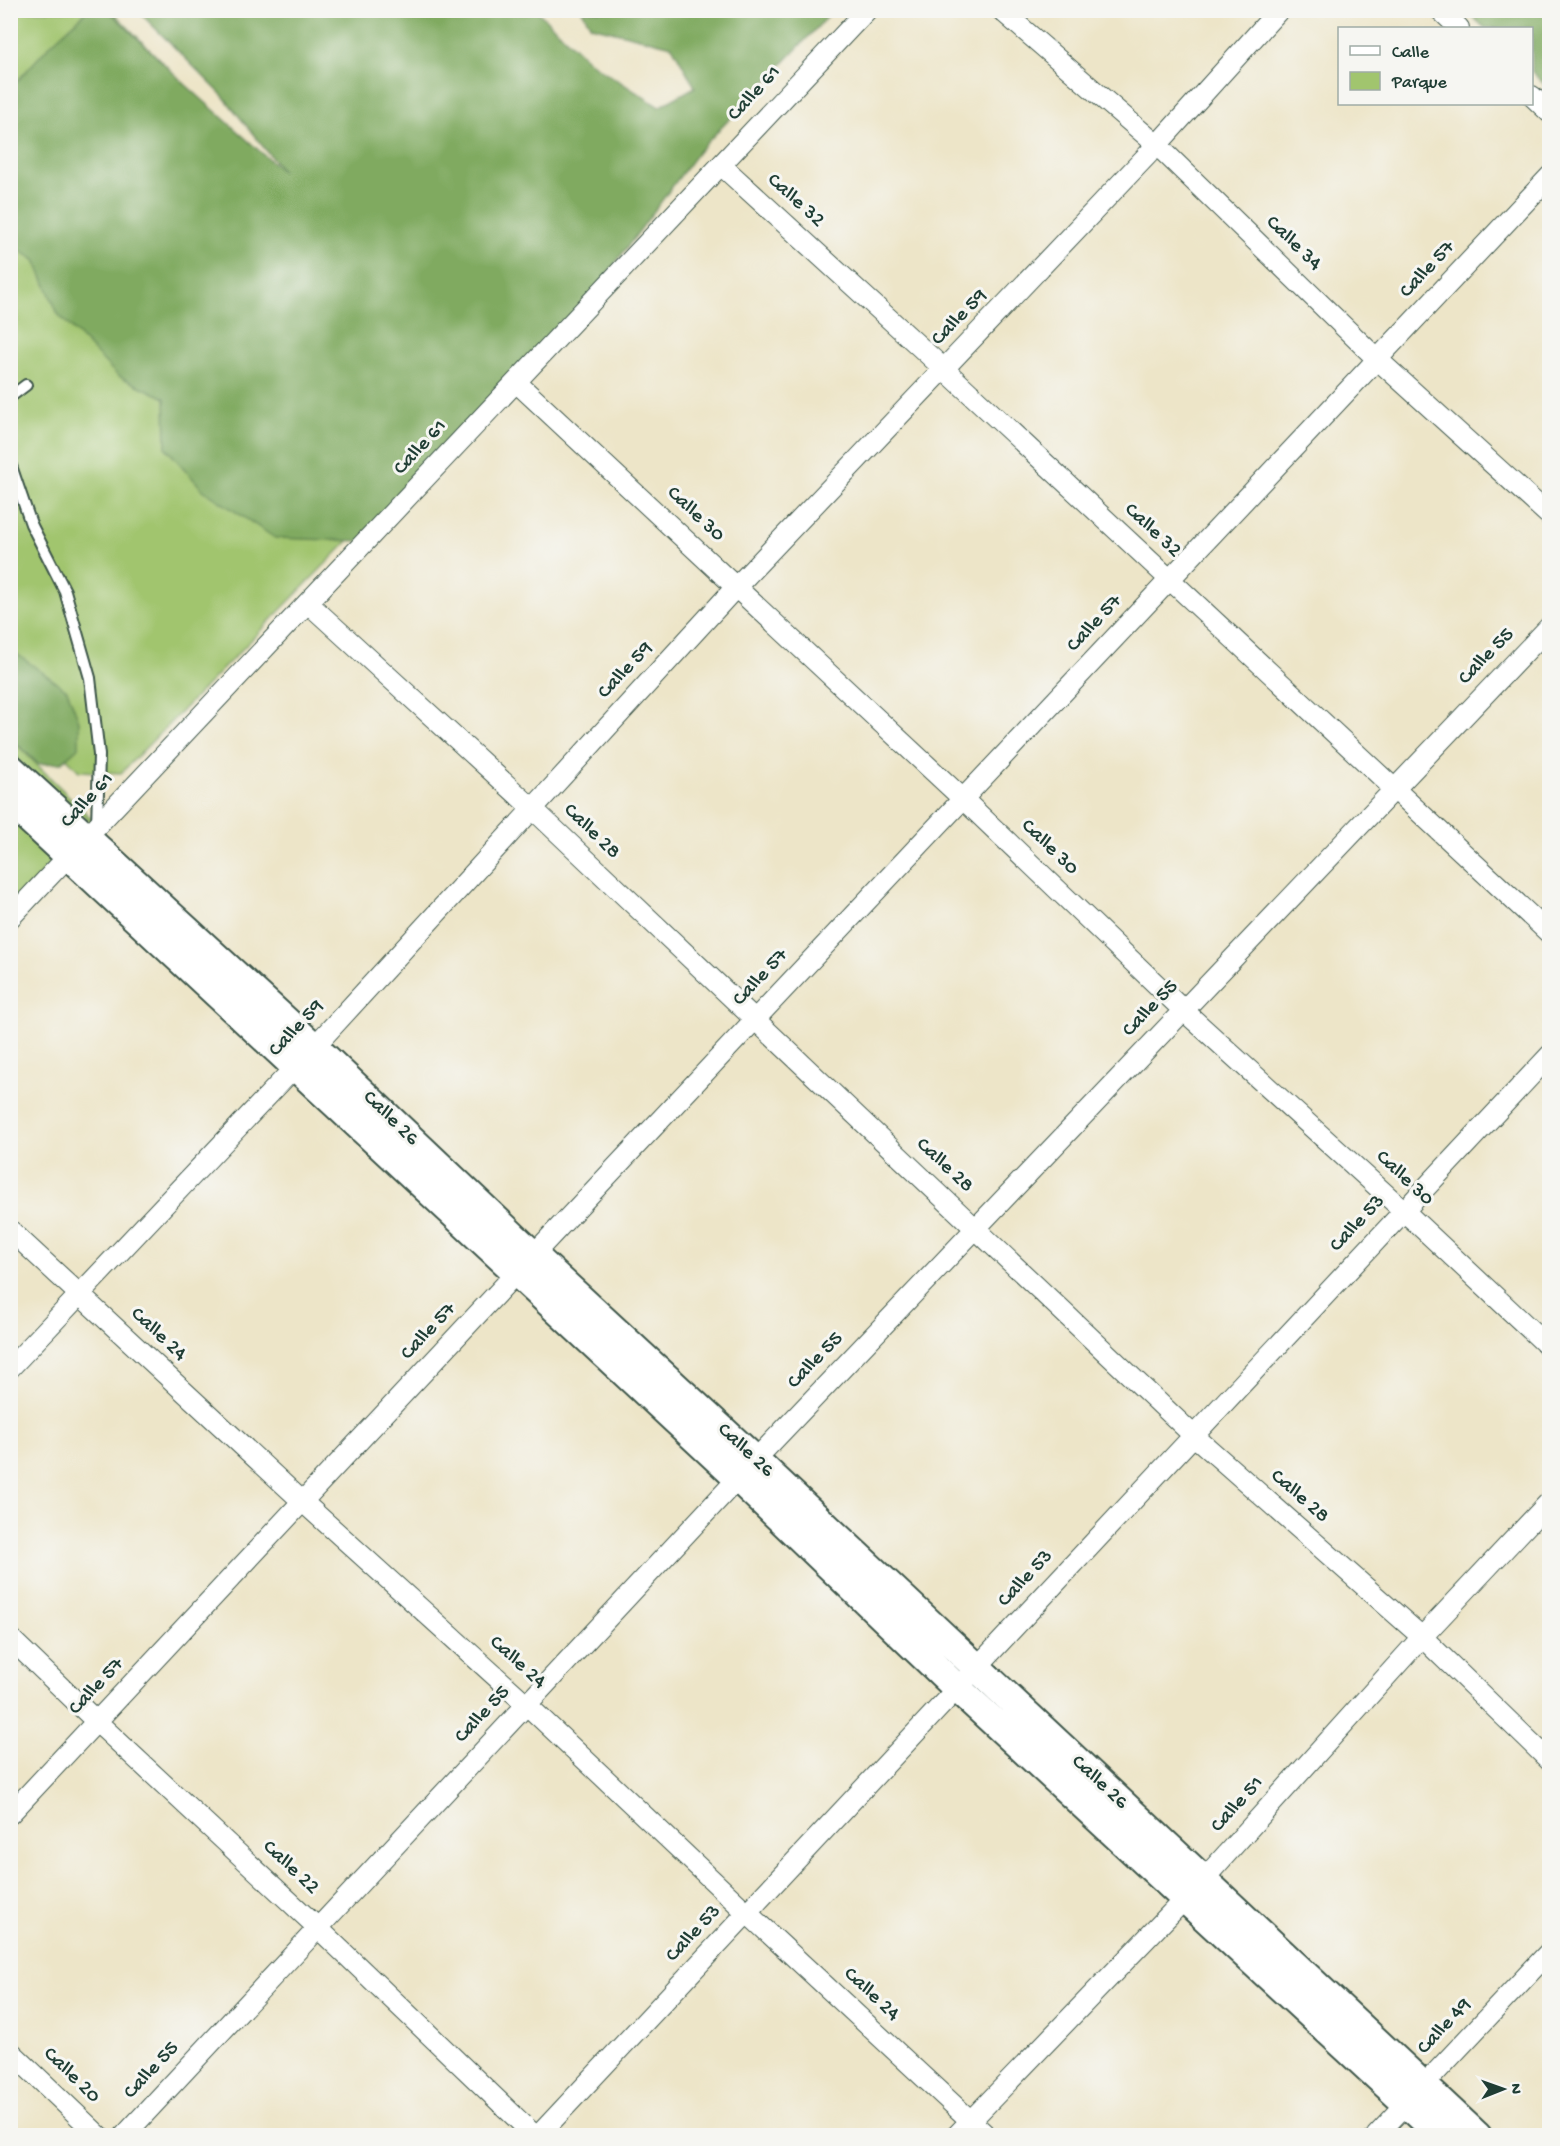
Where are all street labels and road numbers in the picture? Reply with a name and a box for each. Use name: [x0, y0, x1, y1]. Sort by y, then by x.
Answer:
street label: Calle 61: [723, 61, 787, 127]
street label: Calle 32: [761, 169, 829, 233]
street label: Calle 34: [1260, 211, 1327, 277]
street label: Calle 57: [1395, 235, 1462, 304]
street label: Calle 59: [927, 284, 994, 352]
street label: Calle 61: [389, 415, 453, 481]
street label: Calle 30: [661, 482, 730, 548]
street label: Calle 32: [1118, 498, 1186, 564]
street label: Calle 57: [1062, 589, 1129, 658]
street label: Calle 55: [1454, 623, 1520, 691]
street label: Calle 59: [593, 637, 659, 705]
street label: Calle 61: [56, 768, 120, 834]
street label: Calle 28: [557, 799, 625, 865]
street label: Calle 30: [1015, 814, 1083, 882]
street label: Calle 57: [728, 943, 795, 1012]
street label: Calle 55: [1118, 975, 1184, 1043]
street label: Calle 59: [264, 995, 330, 1063]
street label: Calle 26: [356, 1086, 424, 1152]
street label: Calle 28: [910, 1133, 978, 1199]
street label: Calle 30: [1370, 1146, 1439, 1212]
street label: Calle 53: [1325, 1190, 1391, 1258]
street label: Calle 57: [396, 1297, 463, 1366]
street label: Calle 24: [124, 1303, 192, 1367]
street label: Calle 55: [783, 1327, 849, 1395]
street label: Calle 26: [711, 1418, 779, 1484]
street label: Calle 28: [1264, 1465, 1334, 1529]
street label: Calle 53: [993, 1545, 1059, 1613]
street label: Calle 24: [483, 1631, 551, 1695]
street label: Calle 57: [64, 1652, 131, 1721]
street label: Calle 55: [450, 1681, 516, 1749]
street label: Calle 26: [1065, 1750, 1133, 1816]
street label: Calle 51: [1206, 1772, 1270, 1838]
street label: Calle 22: [256, 1835, 324, 1901]
street label: Calle 53: [661, 1900, 727, 1968]
street label: Calle 24: [837, 1963, 905, 2027]
street label: Calle 49: [1412, 1993, 1478, 2061]
street label: Calle 55: [119, 2037, 185, 2105]
street label: Calle 20: [37, 2043, 105, 2109]

